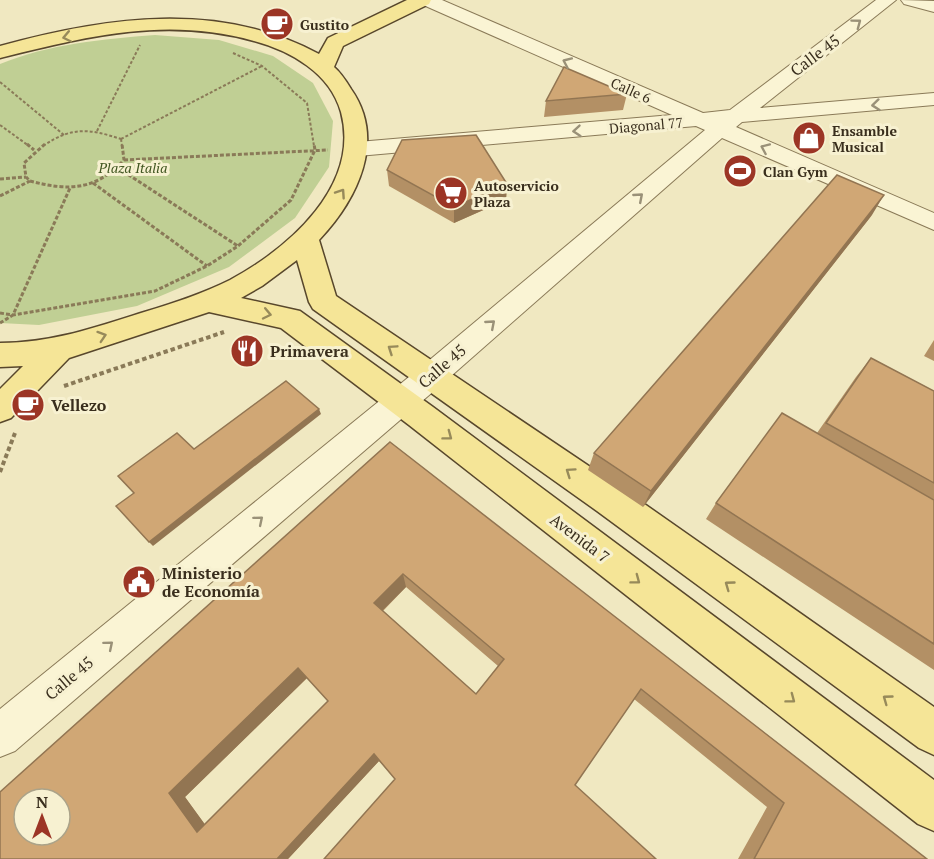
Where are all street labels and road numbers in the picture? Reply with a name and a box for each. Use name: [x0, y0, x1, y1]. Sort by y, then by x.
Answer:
street label: Calle 45: [786, 29, 844, 81]
street label: Calle 6: [608, 73, 655, 108]
street label: Diagonal 77: [608, 112, 684, 138]
street label: Calle 45: [413, 339, 471, 393]
street label: Avenida 7: [546, 508, 614, 568]
street label: Calle 45: [40, 651, 98, 705]

